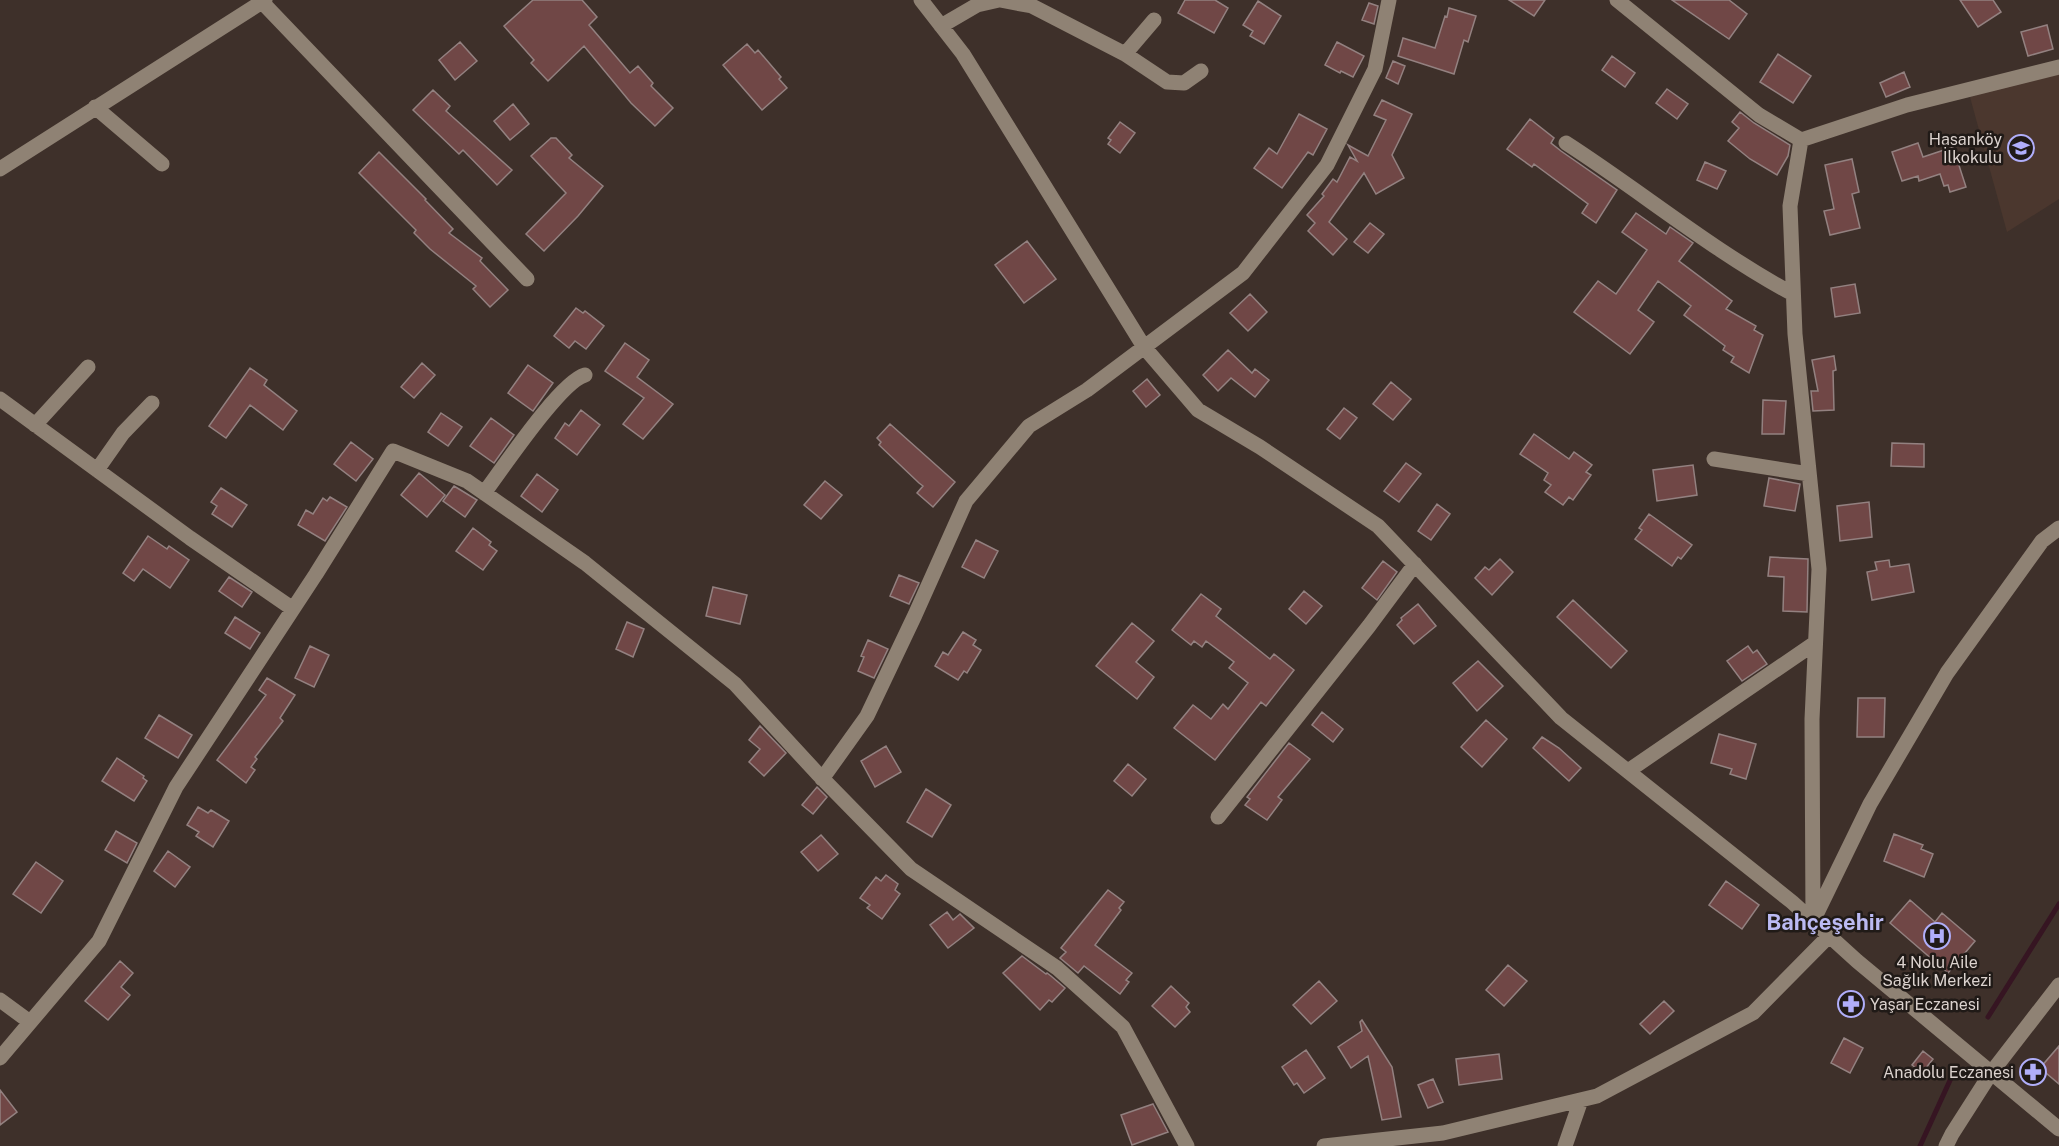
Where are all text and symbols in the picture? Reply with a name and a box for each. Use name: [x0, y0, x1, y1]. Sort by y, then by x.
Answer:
place label: Hasanköy İlkokulu: [1929, 130, 2002, 167]
school or university icon: Hasanköy İlkokulu: [2006, 133, 2036, 163]
district label: Bahçeşehir: [1766, 909, 1884, 935]
hospital icon: 4 Nolu Aile Sağlık Merkezi: [1922, 921, 1952, 951]
place label: 4 Nolu Aile Sağlık Merkezi: [1882, 953, 1992, 990]
pharmacy icon: Yaşar Eczanesi: [1836, 989, 1866, 1019]
place label: Yaşar Eczanesi: [1870, 995, 1980, 1014]
pharmacy icon: Anadolu Eczanesi: [2018, 1057, 2048, 1087]
place label: Anadolu Eczanesi: [1883, 1063, 2014, 1082]

